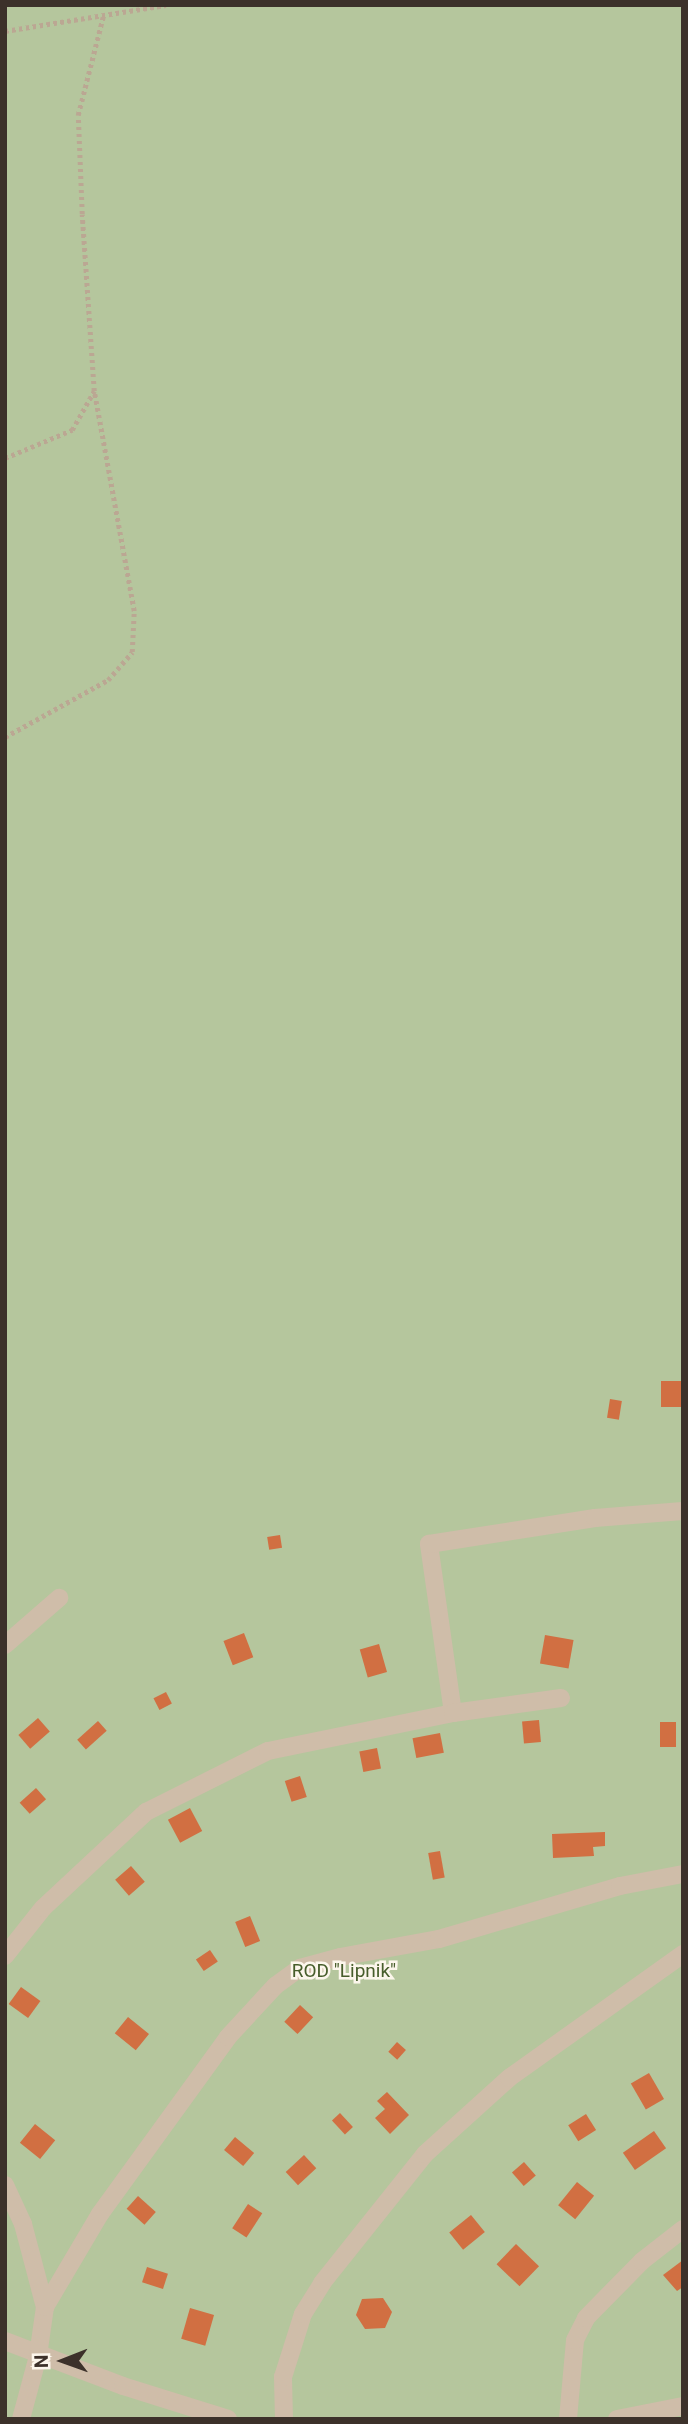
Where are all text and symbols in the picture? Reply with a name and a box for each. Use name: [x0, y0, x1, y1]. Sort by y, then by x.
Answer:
park label: ROD "Lipnik": [292, 1960, 396, 1982]
north arrow: [28, 2326, 98, 2396]
text: N: [30, 2354, 53, 2368]

